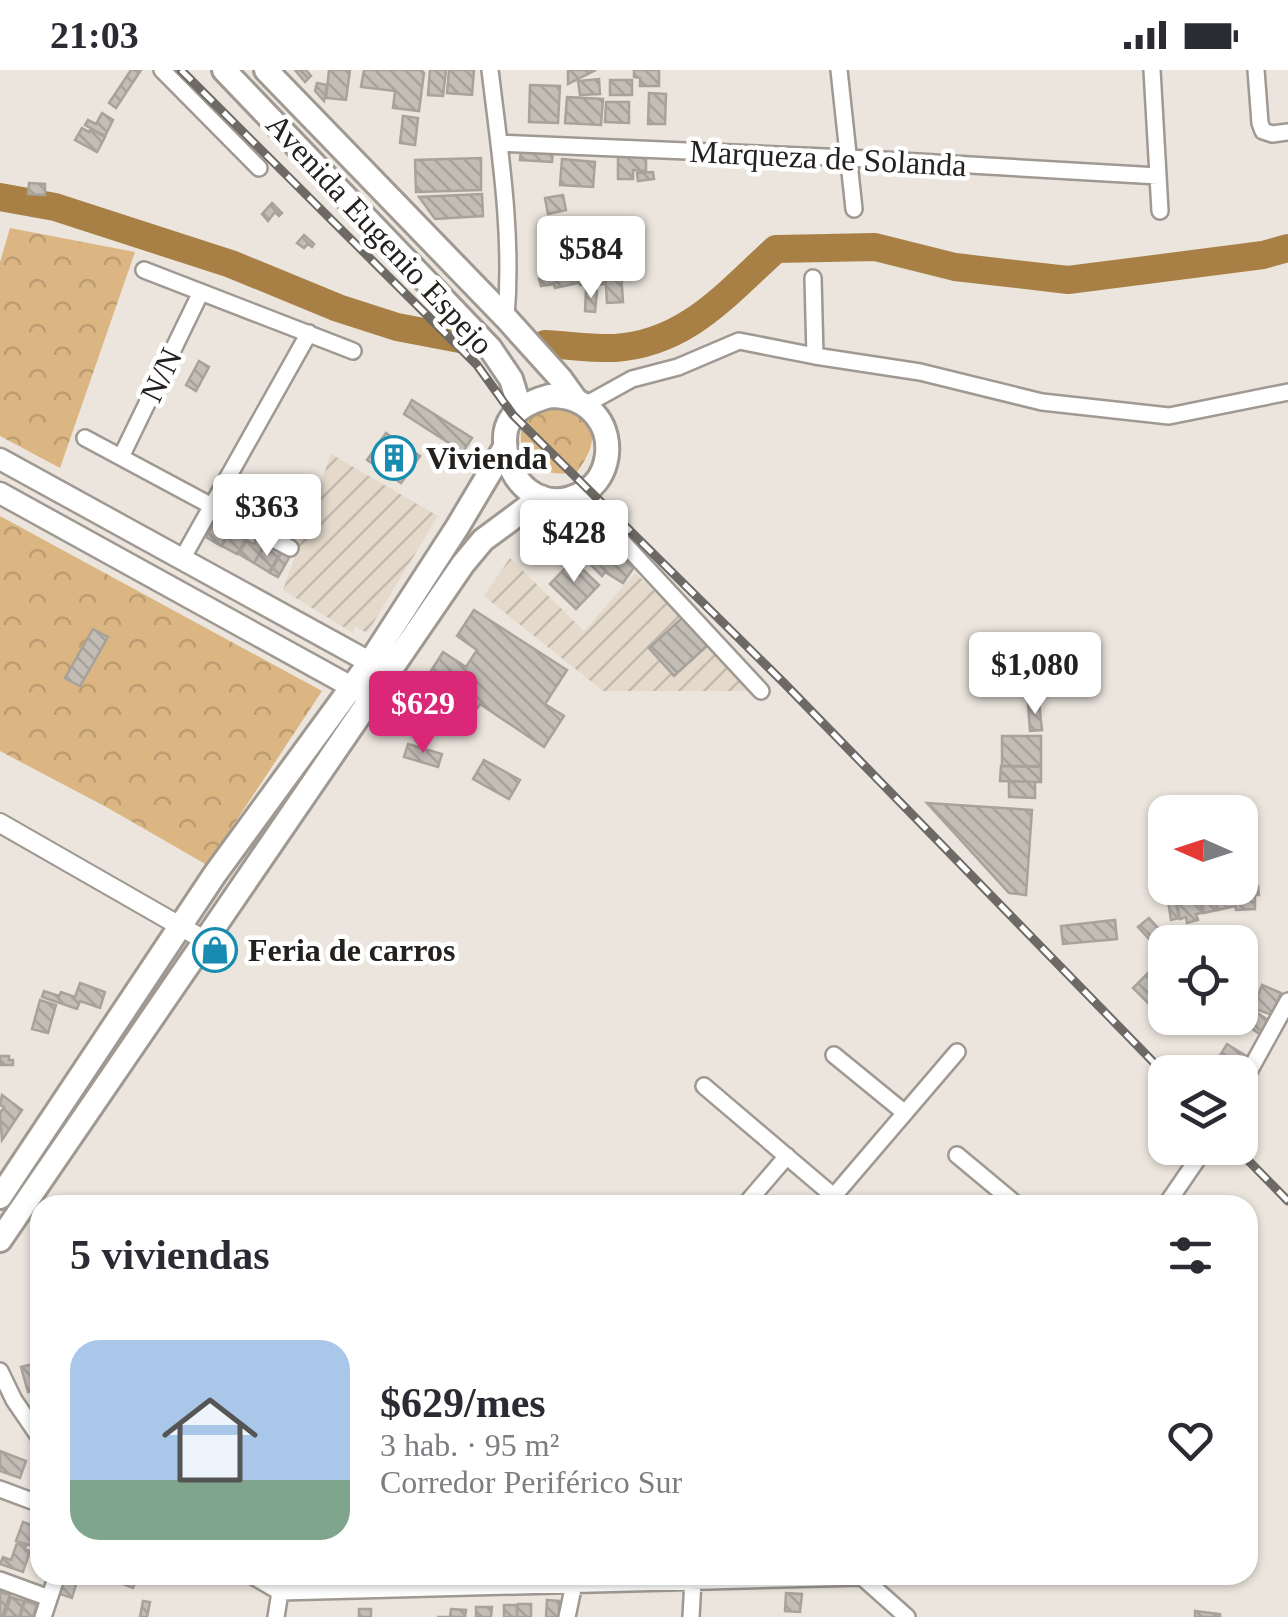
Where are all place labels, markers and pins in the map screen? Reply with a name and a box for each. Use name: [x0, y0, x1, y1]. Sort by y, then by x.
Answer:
pin: $584: [532, 216, 650, 301]
building icon: Vivienda: [371, 435, 417, 481]
place label: Vivienda: [426, 440, 548, 476]
pin: $363: [208, 474, 326, 559]
pin: $428: [515, 500, 633, 585]
pin: $1,080: [954, 632, 1116, 717]
pin: $629: [364, 671, 482, 756]
shop icon: Feria de carros: [192, 927, 238, 973]
place label: Feria de carros: [248, 932, 455, 968]

